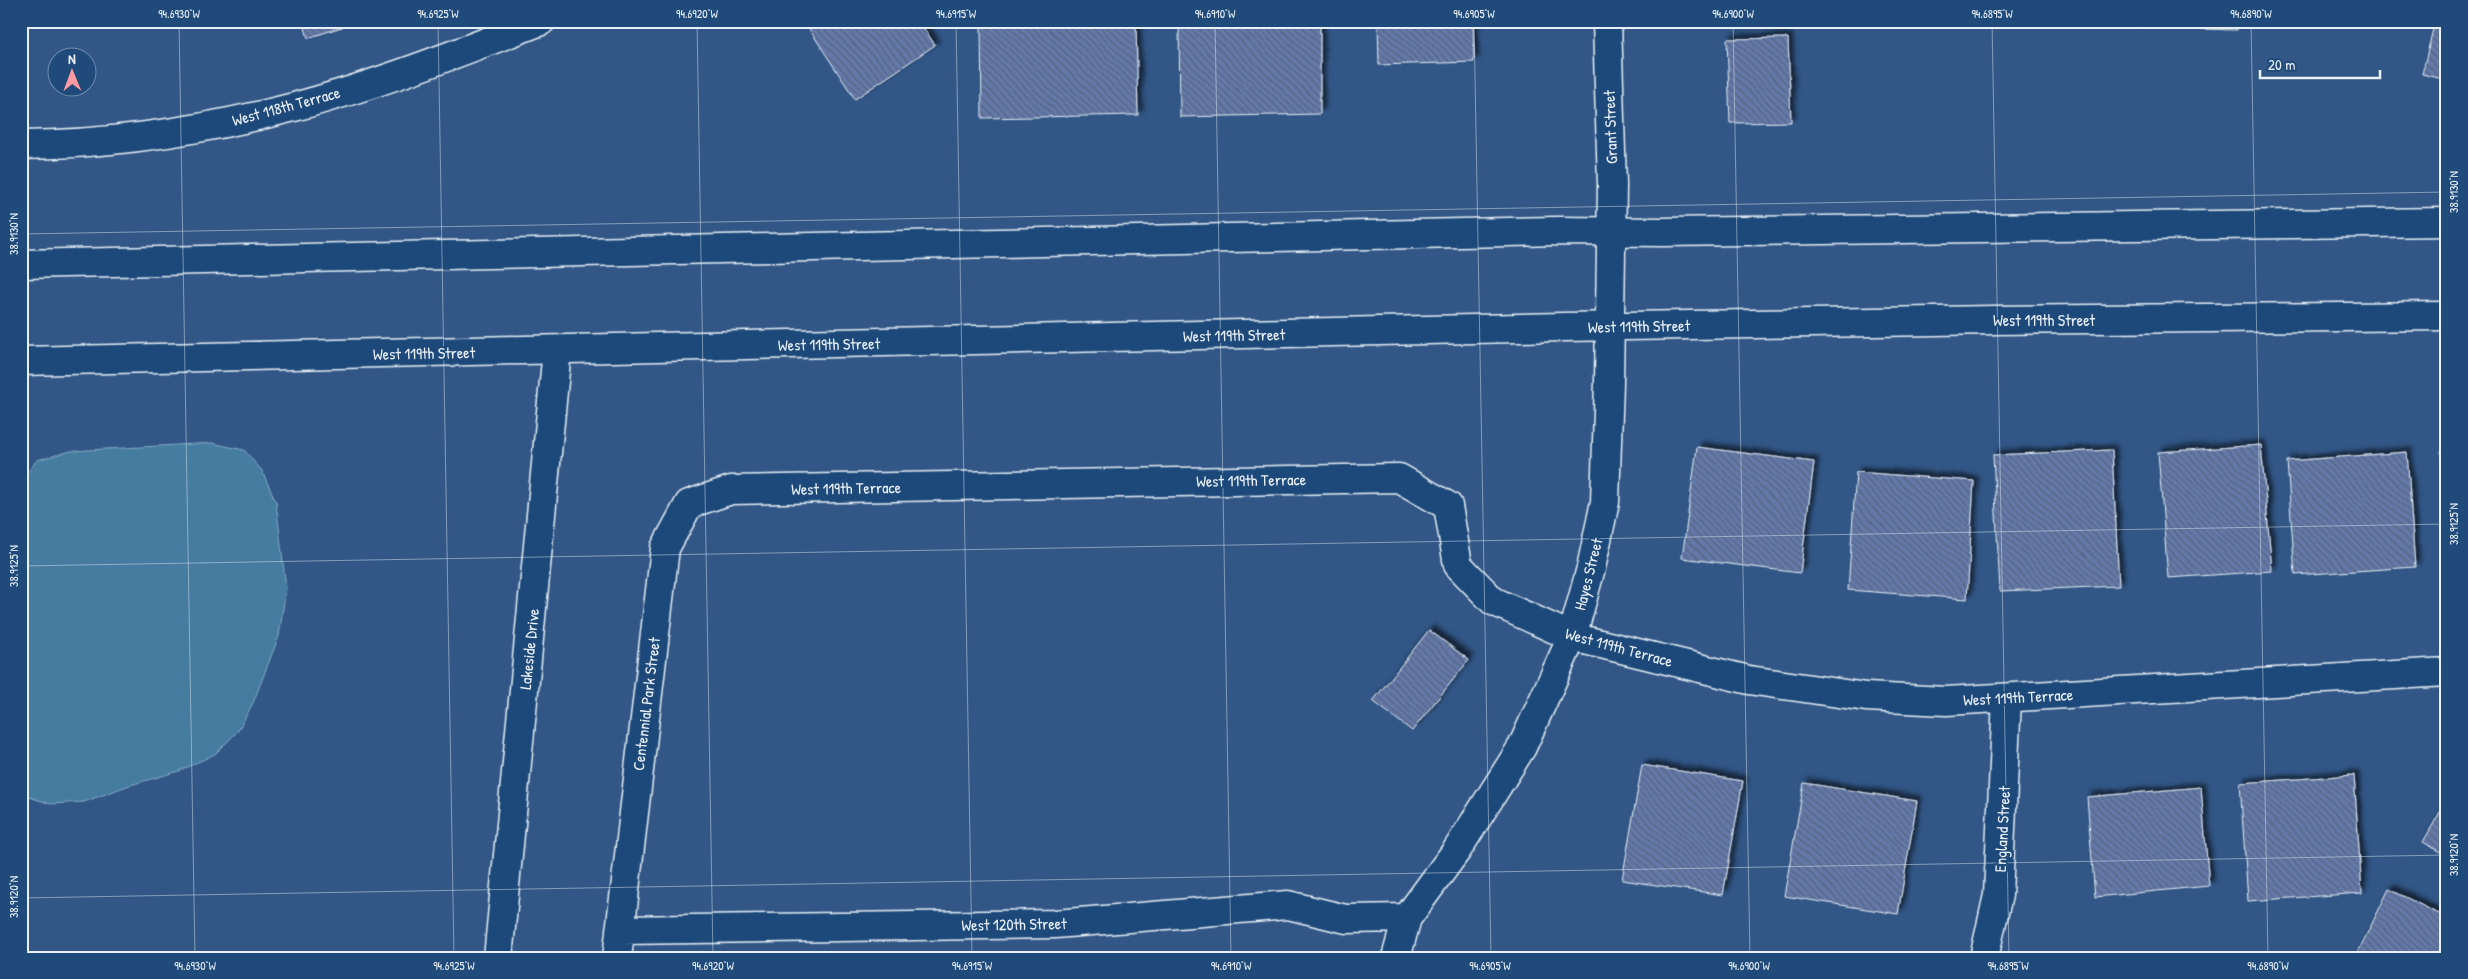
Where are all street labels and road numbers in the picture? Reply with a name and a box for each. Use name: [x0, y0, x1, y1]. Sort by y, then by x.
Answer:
street label: West 118th Terrace: [230, 81, 343, 131]
street label: Grant Street: [1598, 89, 1622, 164]
street label: West 119th Street: [1993, 309, 2096, 331]
street label: West 119th Street: [1588, 314, 1691, 338]
street label: West 119th Street: [1183, 323, 1286, 347]
street label: West 119th Street: [778, 332, 881, 356]
street label: West 119th Street: [373, 341, 476, 365]
street label: West 119th Terrace: [1196, 468, 1307, 492]
street label: West 119th Terrace: [791, 476, 902, 500]
street label: Hayes Street: [1568, 535, 1608, 613]
street label: Lakeside Drive: [514, 607, 544, 691]
street label: West 119th Terrace: [1563, 622, 1676, 672]
street label: Centennial Park Street: [627, 636, 665, 772]
street label: West 119th Terrace: [1963, 683, 2074, 711]
street label: England Street: [1989, 785, 2015, 873]
street label: West 120th Street: [961, 912, 1067, 936]

